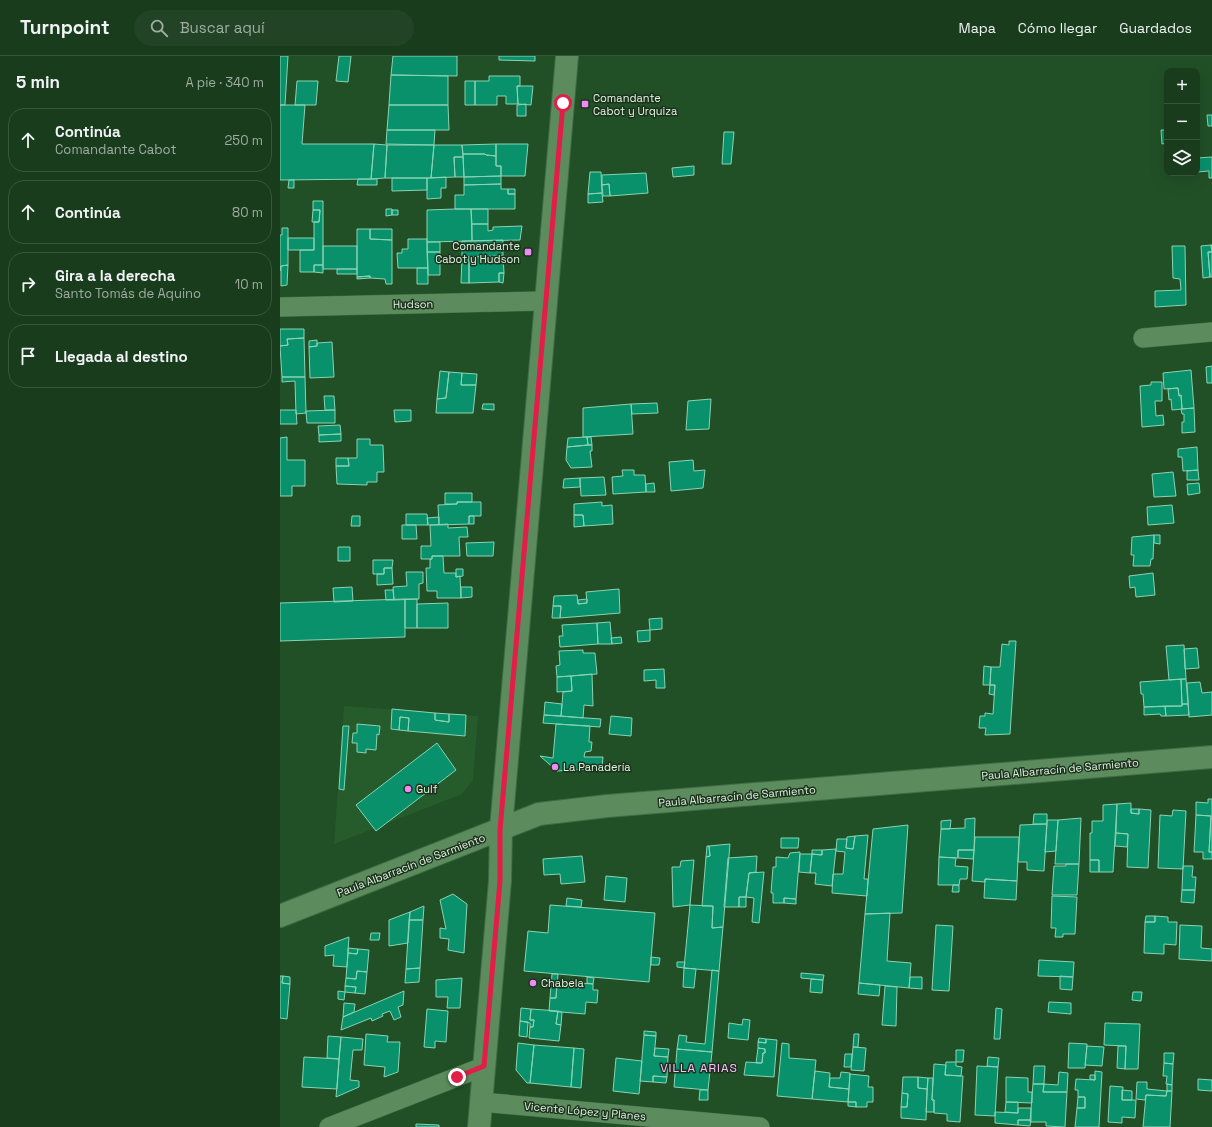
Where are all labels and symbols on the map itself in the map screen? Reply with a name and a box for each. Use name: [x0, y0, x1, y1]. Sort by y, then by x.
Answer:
place label: Comandante Cabot y Urquiza: [593, 91, 678, 118]
route start: [554, 94, 572, 112]
marker: Comandante Cabot y Urquiza: [580, 99, 590, 109]
place label: Comandante Cabot y Hudson: [435, 239, 520, 266]
marker: Comandante Cabot y Hudson: [523, 247, 533, 257]
street label: Hudson: [393, 297, 433, 311]
street label: Paula Albarracín de Sarmiento: [981, 755, 1139, 783]
place label: La Panadería: [563, 760, 631, 774]
marker: La Panadería: [550, 762, 560, 772]
place label: Gulf: [416, 782, 438, 796]
street label: Paula Albarracín de Sarmiento: [658, 782, 816, 810]
marker: Gulf: [403, 784, 413, 794]
street label: Paula Albarracín de Sarmiento: [335, 830, 487, 900]
place label: Chabela: [541, 976, 584, 990]
marker: Chabela: [528, 978, 538, 988]
district label: VILLA ARIAS: [660, 1060, 738, 1076]
route end: [448, 1068, 466, 1086]
street label: Vicente López y Planes: [523, 1099, 647, 1123]

